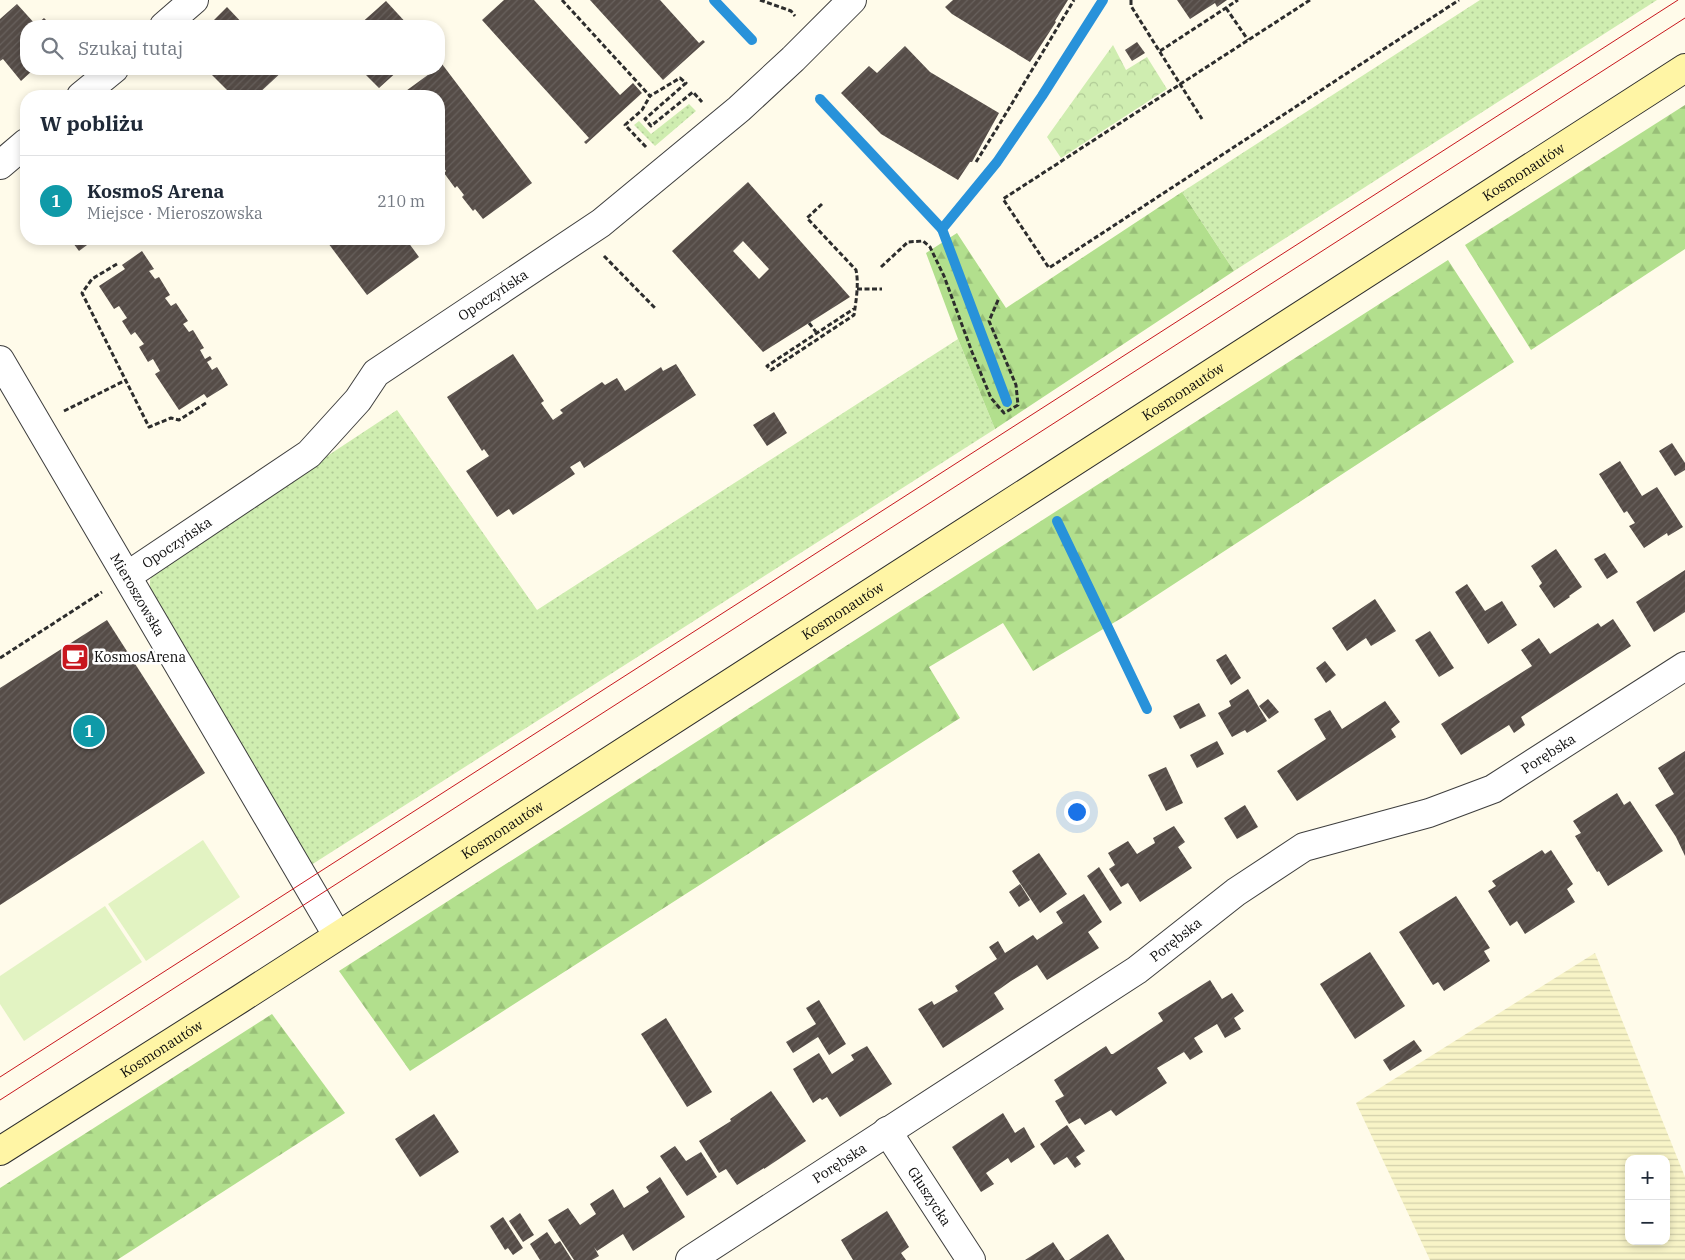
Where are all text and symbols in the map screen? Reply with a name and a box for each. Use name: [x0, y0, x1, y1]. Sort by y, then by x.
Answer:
search box: [20, 20, 445, 75]
icon: search: [38, 34, 66, 62]
text: Szukaj tutaj: [78, 36, 183, 60]
text: W pobliżu: [40, 109, 143, 137]
street label: Kosmonautów: [1479, 139, 1568, 205]
text: KosmoS Arena: [87, 179, 224, 203]
text: 1: [51, 191, 61, 211]
text: 210 m: [377, 191, 425, 211]
text: Miejsce · Mieroszowska: [87, 203, 263, 223]
street label: Opoczyńska: [455, 265, 532, 325]
street label: Kosmonautów: [1139, 358, 1228, 424]
street label: Opoczyńska: [138, 513, 215, 572]
street label: Mieroszowska: [106, 550, 169, 640]
street label: Kosmonautów: [798, 578, 887, 644]
cafe icon: KosmosArena: [60, 642, 90, 672]
place label: KosmosArena: [94, 648, 187, 666]
pin: 1: [73, 712, 105, 750]
street label: Porębska: [1518, 729, 1579, 778]
street label: Kosmonautów: [458, 797, 547, 863]
your location: [1064, 799, 1090, 825]
street label: Porębska: [1146, 913, 1205, 966]
street label: Kosmonautów: [117, 1016, 206, 1082]
street label: Porębska: [809, 1139, 870, 1187]
map controls: [1625, 1155, 1670, 1245]
button: +: [1625, 1155, 1670, 1200]
street label: Głuszycka: [904, 1163, 956, 1230]
button: −: [1625, 1200, 1670, 1245]

